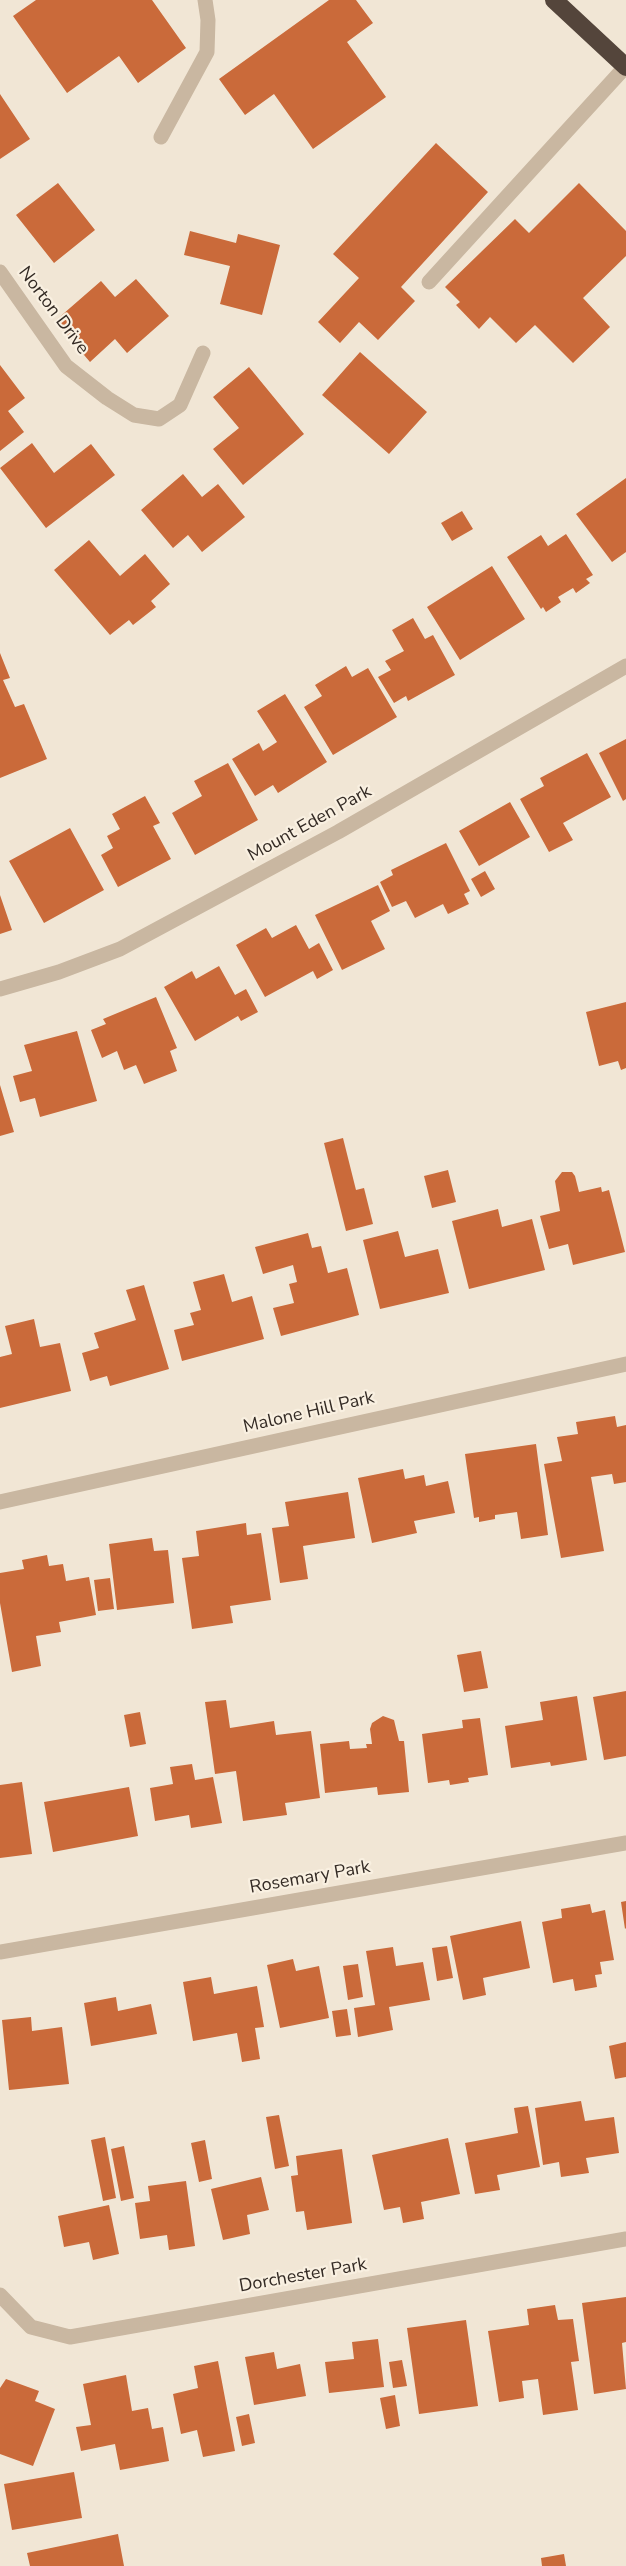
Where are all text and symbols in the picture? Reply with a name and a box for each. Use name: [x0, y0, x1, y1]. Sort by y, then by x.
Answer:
street label: Norton Drive: [13, 263, 93, 359]
street label: Mount Eden Park: [244, 781, 376, 867]
street label: Malone Hill Park: [241, 1387, 377, 1439]
street label: Rosemary Park: [248, 1857, 372, 1899]
street label: Dorchester Park: [238, 2254, 368, 2298]

